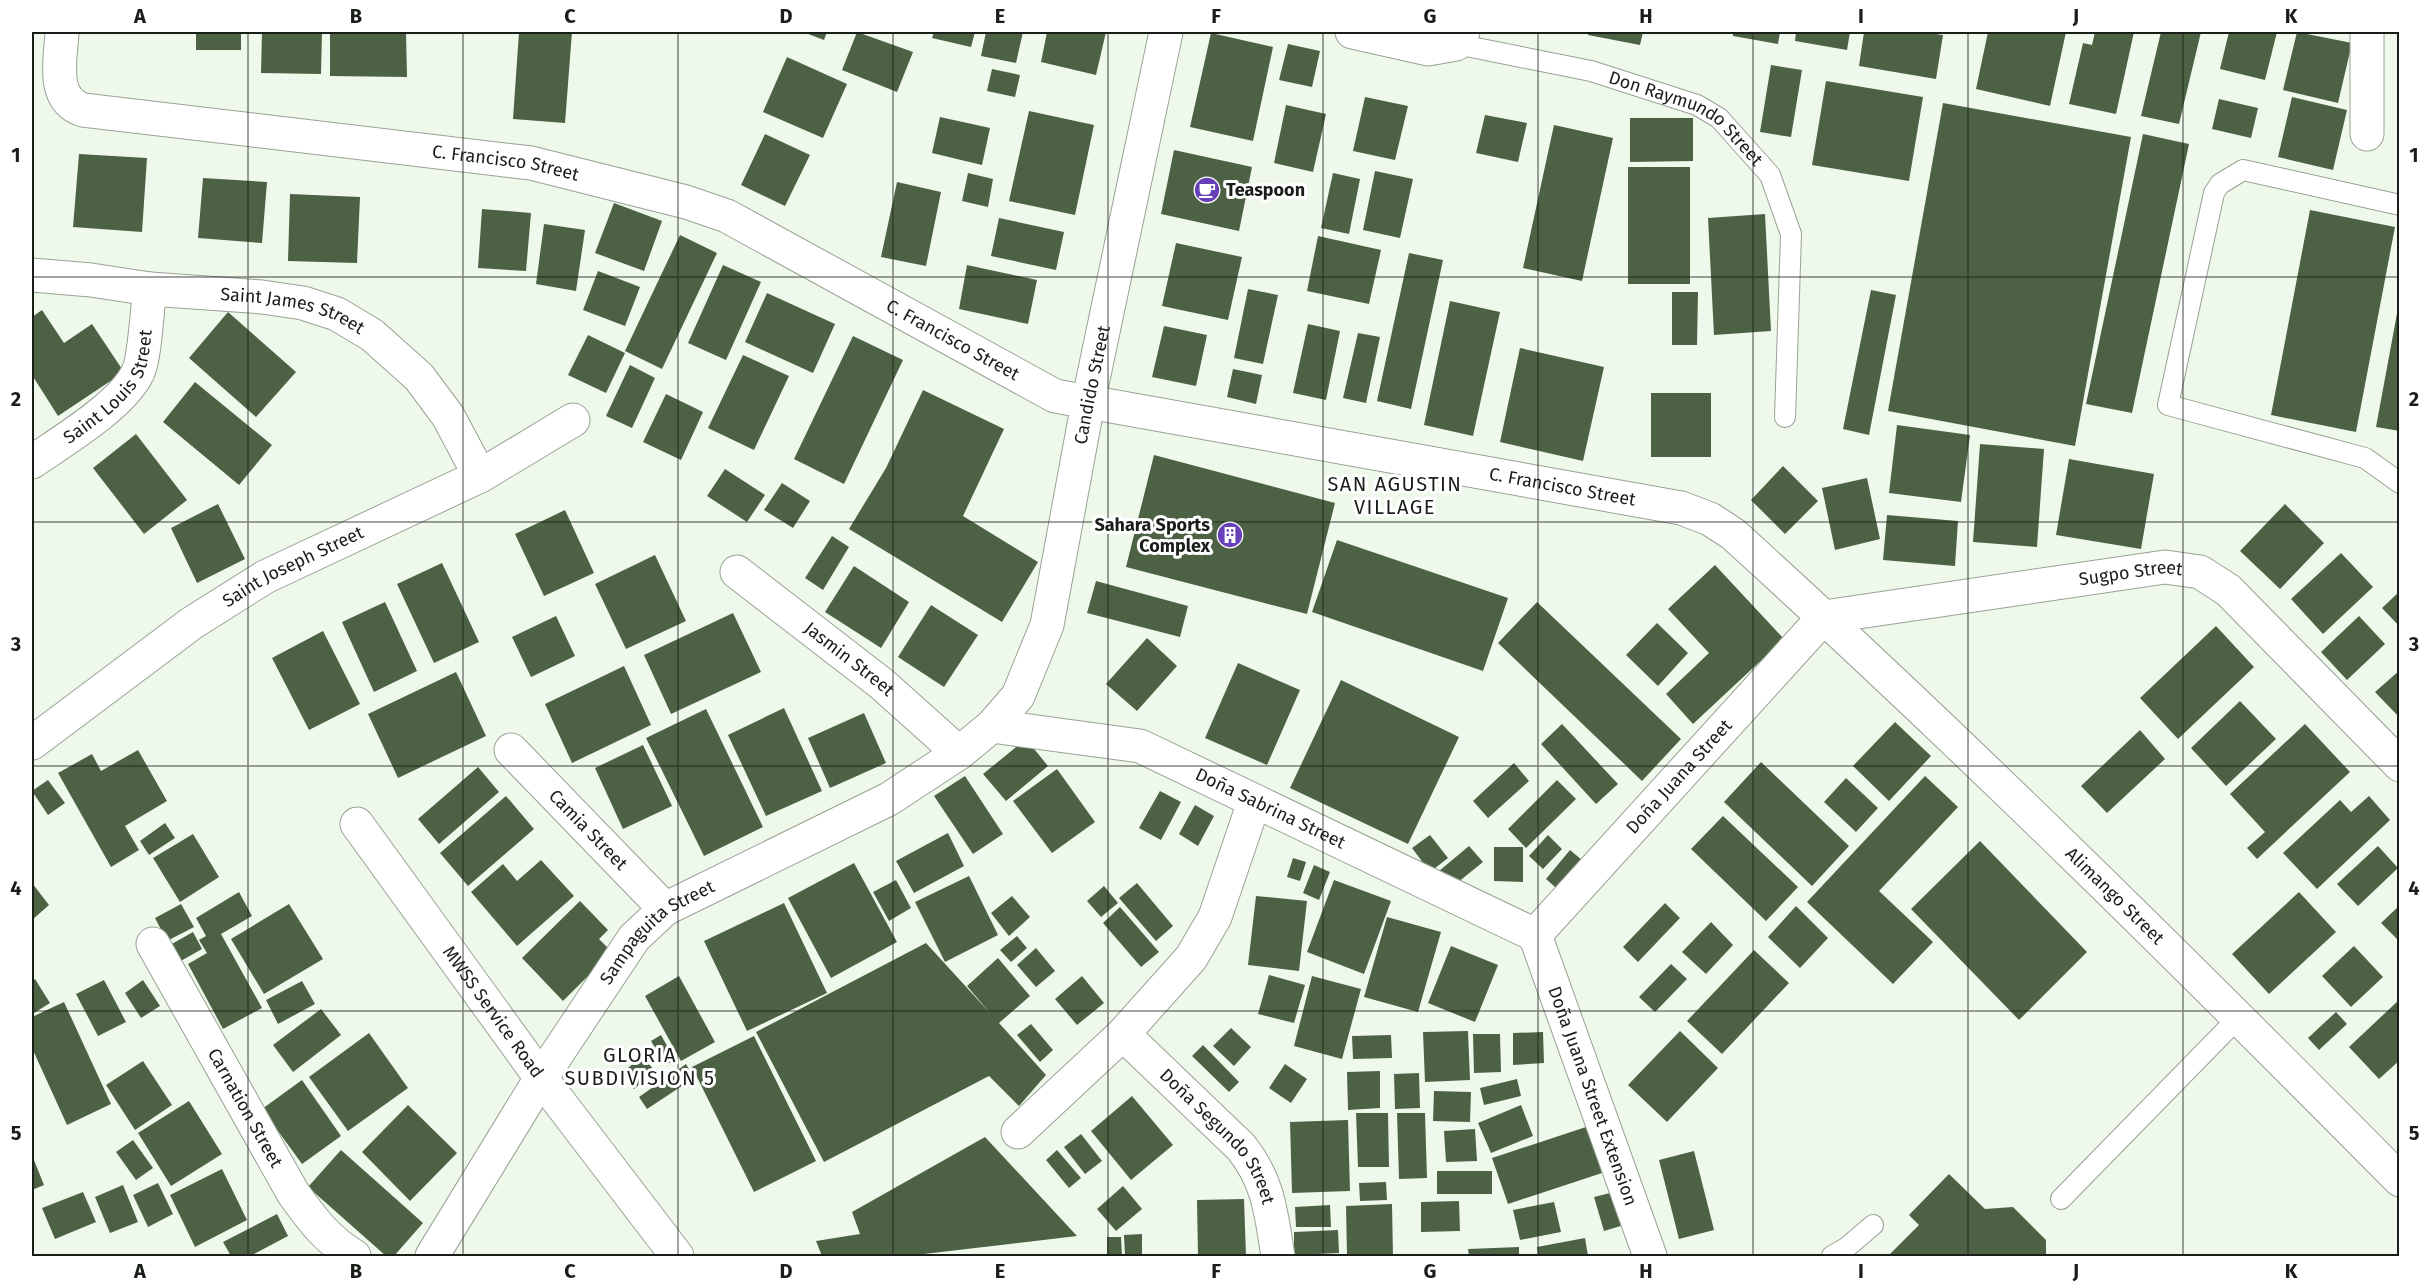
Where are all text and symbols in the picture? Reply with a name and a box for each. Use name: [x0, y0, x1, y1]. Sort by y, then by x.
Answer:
text: A: [133, 4, 147, 28]
text: B: [350, 4, 362, 28]
text: C: [564, 4, 576, 28]
text: D: [779, 4, 793, 28]
text: E: [995, 4, 1005, 28]
text: F: [1211, 4, 1221, 28]
text: G: [1424, 4, 1436, 28]
text: H: [1639, 4, 1653, 28]
text: I: [1858, 4, 1864, 28]
text: J: [2072, 4, 2079, 28]
text: K: [2285, 4, 2298, 28]
street label: Don Raymundo Street: [1606, 66, 1768, 171]
street label: C. Francisco Street: [431, 140, 582, 186]
text: 1: [11, 143, 21, 167]
text: 1: [2409, 143, 2419, 167]
cafe icon: Teaspoon: [1192, 175, 1222, 205]
place label: Teaspoon: [1226, 179, 1305, 201]
street label: Saint James Street: [220, 283, 369, 339]
street label: C. Francisco Street: [882, 295, 1024, 386]
street label: Candido Street: [1070, 323, 1115, 446]
street label: Saint Louis Street: [59, 328, 157, 449]
text: 2: [11, 387, 21, 411]
text: 2: [2409, 387, 2419, 411]
street label: C. Francisco Street: [1487, 463, 1638, 511]
district label: SAN AGUSTIN VILLAGE: [1327, 472, 1463, 519]
place label: Sahara Sports Complex: [1094, 514, 1211, 557]
building icon: Sahara Sports Complex: [1215, 520, 1245, 550]
street label: Saint Joseph Street: [218, 521, 367, 612]
street label: Sugpo Street: [2077, 556, 2184, 590]
street label: Jasmin Street: [800, 617, 899, 701]
text: 3: [10, 632, 21, 656]
text: 3: [2408, 632, 2419, 656]
street label: Doña Juana Street: [1621, 714, 1737, 838]
street label: Doña Sabrina Street: [1192, 763, 1349, 854]
street label: Camia Street: [544, 785, 633, 875]
street label: Alimango Street: [2061, 843, 2169, 949]
street label: Sampaguita Street: [595, 875, 718, 989]
text: 4: [10, 876, 22, 900]
text: 4: [2408, 876, 2420, 900]
street label: MWSS Service Road: [438, 942, 548, 1082]
street label: Doña Juana Street Extension: [1543, 983, 1642, 1209]
district label: GLORIA SUBDIVISION 5: [564, 1043, 716, 1090]
street label: Carnation Street: [203, 1044, 288, 1172]
street label: Doña Segundo Street: [1155, 1064, 1280, 1207]
text: 5: [11, 1121, 22, 1145]
text: 5: [2409, 1121, 2420, 1145]
text: A: [133, 1259, 147, 1283]
text: B: [350, 1259, 362, 1283]
text: C: [564, 1259, 576, 1283]
text: D: [779, 1259, 793, 1283]
text: E: [995, 1259, 1005, 1283]
text: F: [1211, 1259, 1221, 1283]
text: G: [1424, 1259, 1436, 1283]
text: H: [1639, 1259, 1653, 1283]
text: I: [1858, 1259, 1864, 1283]
text: J: [2072, 1259, 2079, 1283]
text: K: [2285, 1259, 2298, 1283]

